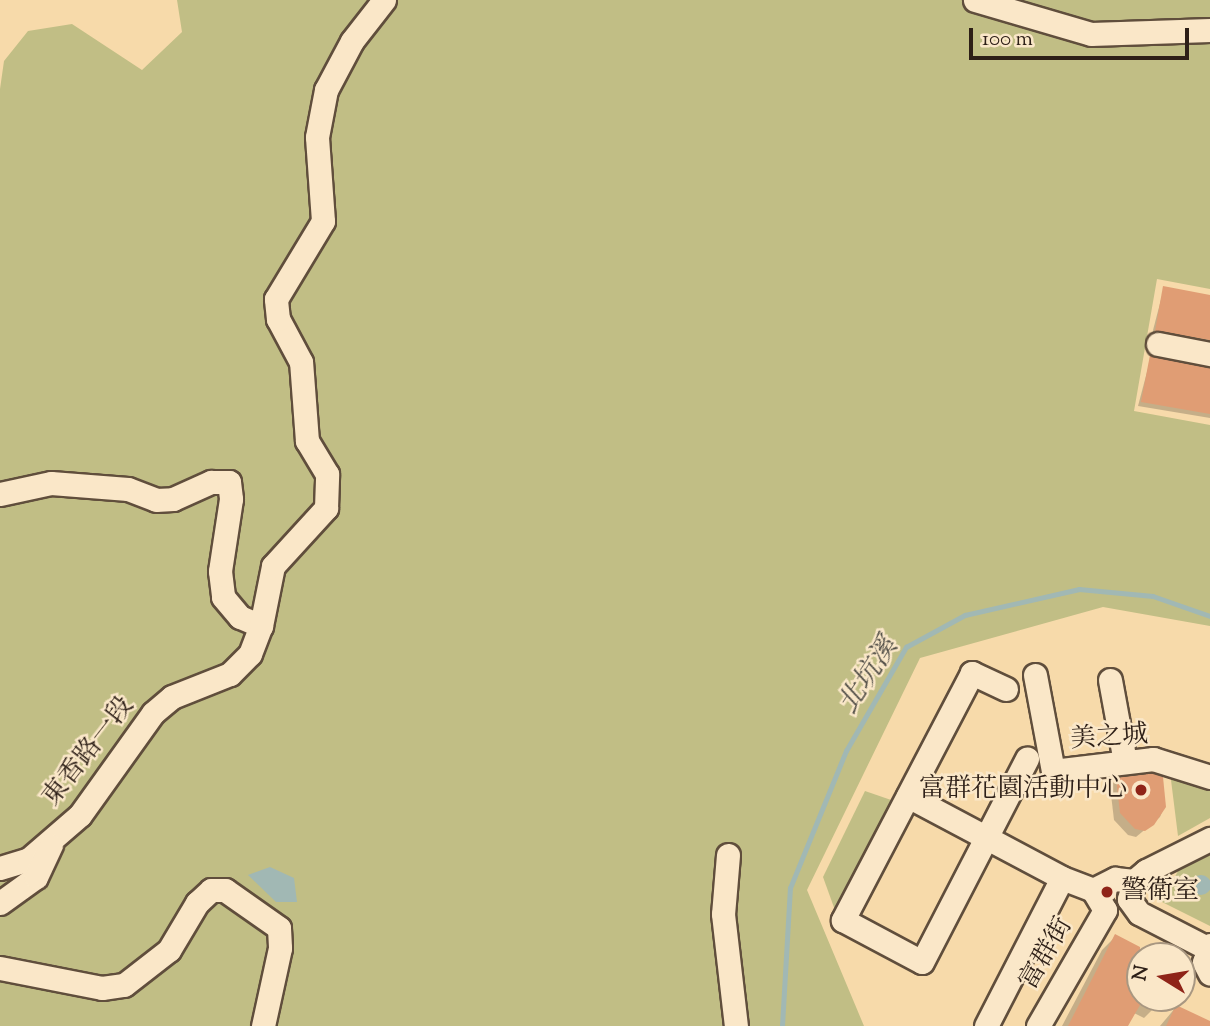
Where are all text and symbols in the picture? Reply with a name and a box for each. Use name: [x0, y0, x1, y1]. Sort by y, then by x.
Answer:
scale bar: [972, 14, 1192, 58]
text: 100 m: [982, 25, 1033, 55]
water label: 北坑溪: [832, 632, 906, 720]
street label: 東香路一段: [37, 691, 141, 813]
street label: 美之城: [1069, 720, 1149, 756]
place label: 富群花園活動中心: [919, 774, 1127, 806]
marker: 富群花園活動中心: [1133, 782, 1149, 798]
place label: 警衛室: [1121, 876, 1199, 908]
marker: 警衛室: [1099, 884, 1115, 900]
street label: 富群街: [1014, 912, 1080, 996]
north arrow: [1126, 942, 1196, 1012]
text: N: [1127, 963, 1157, 983]

